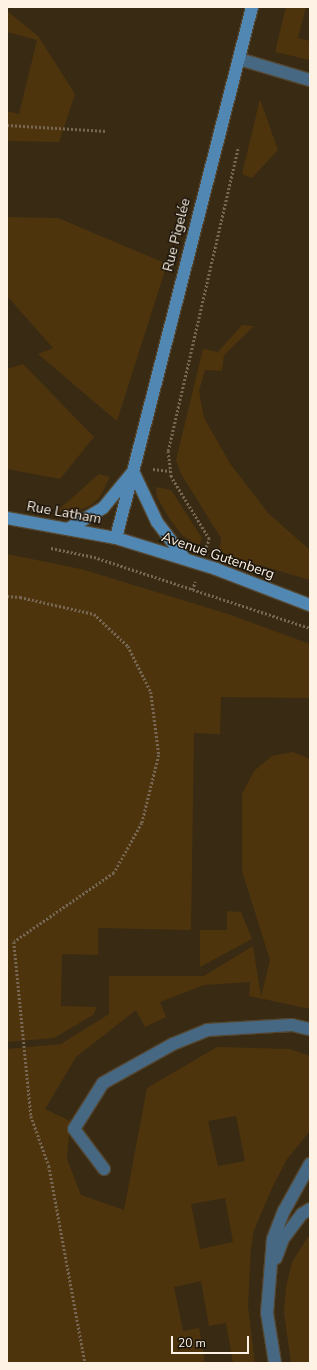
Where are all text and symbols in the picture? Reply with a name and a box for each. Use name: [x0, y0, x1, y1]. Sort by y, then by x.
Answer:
street label: Rue Pigelée: [160, 197, 194, 273]
street label: Rue Latham: [25, 498, 103, 528]
street label: Avenue Gutenberg: [159, 529, 277, 583]
scale bar: [173, 1328, 251, 1354]
text: 20 m: [178, 1335, 206, 1351]

